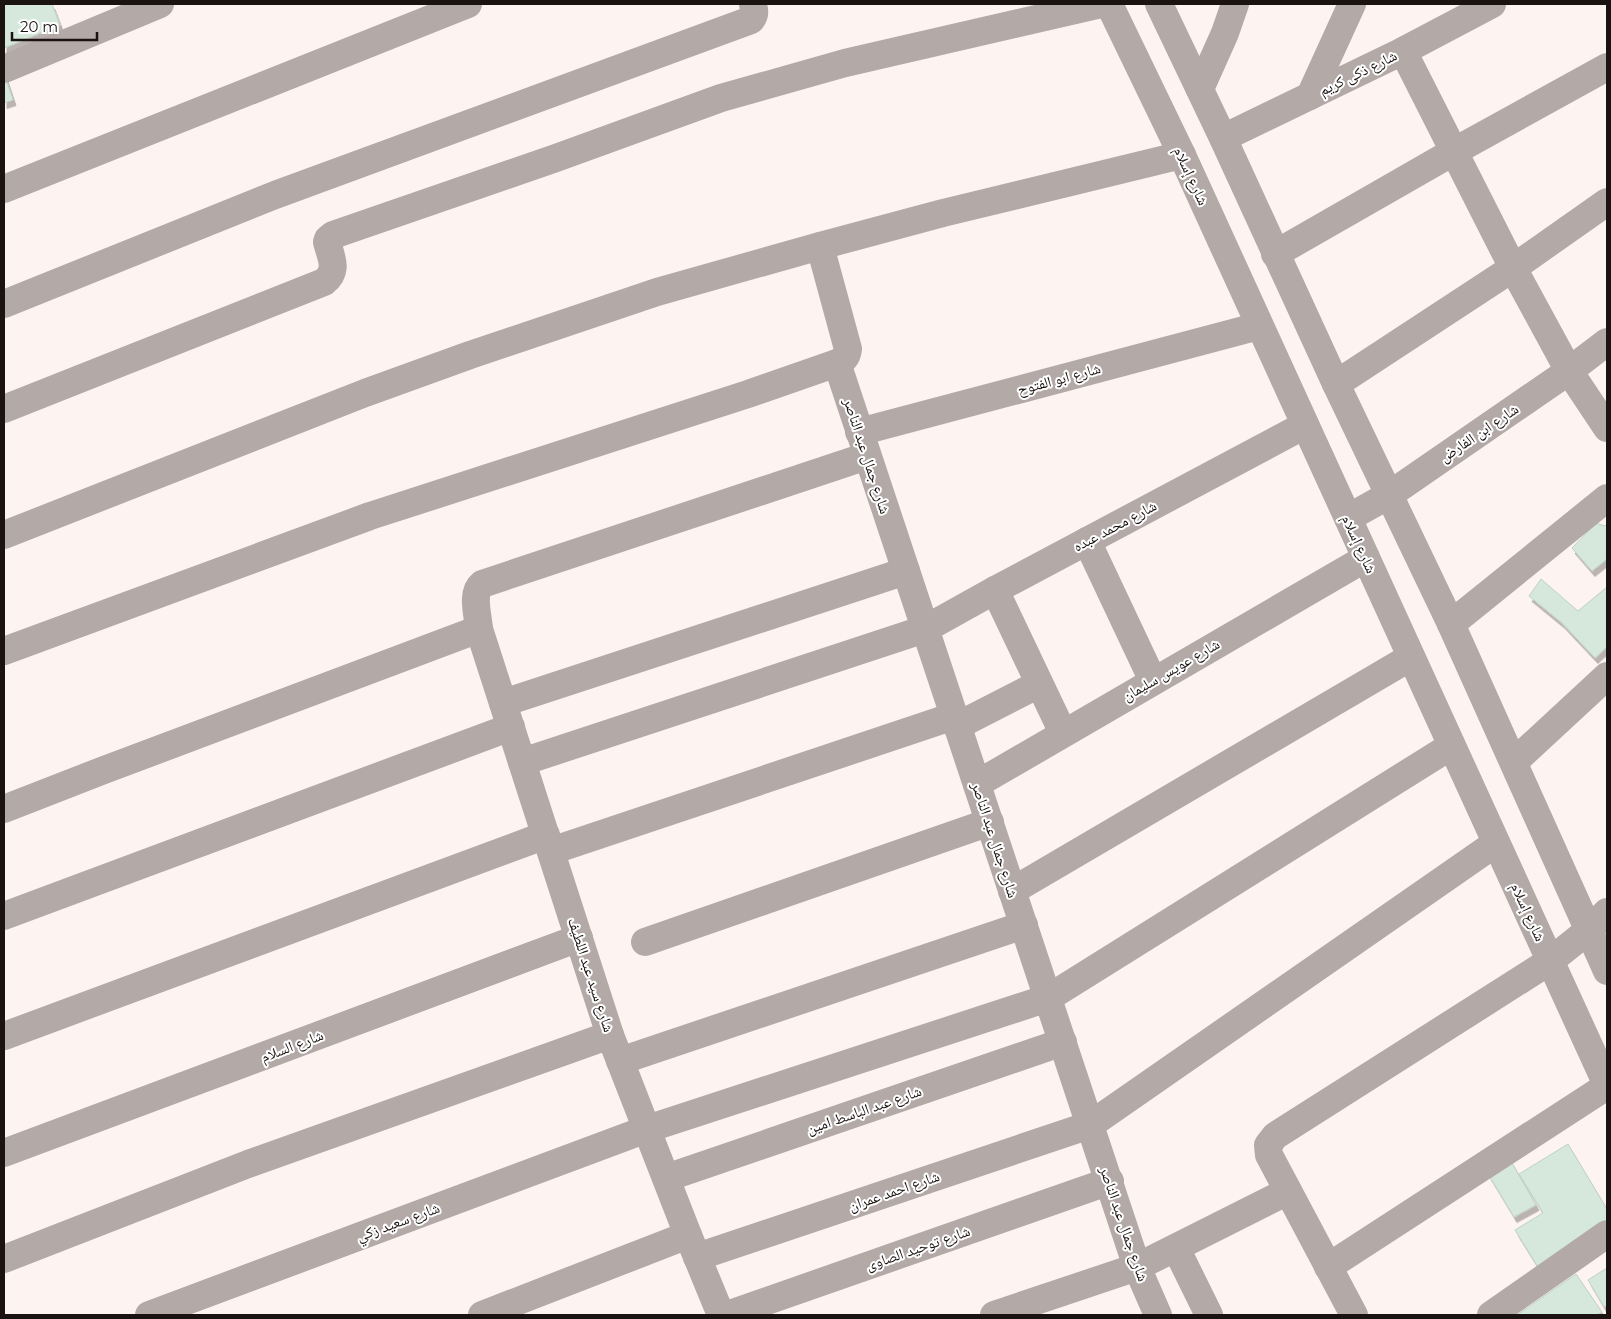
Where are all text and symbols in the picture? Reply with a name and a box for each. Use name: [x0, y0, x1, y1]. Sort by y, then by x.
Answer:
scale bar: [12, 10, 98, 42]
text: 20 m: [20, 17, 58, 36]
street label: شارع ذكى كريم: [1316, 45, 1400, 101]
street label: شارع إسلام: [1169, 144, 1213, 209]
street label: شارع ابو الفتوح: [1015, 358, 1103, 400]
street label: شارع جمال عبد الناصر: [839, 395, 895, 517]
street label: شارع ابن الفارض: [1436, 399, 1523, 467]
street label: شارع محمد عبده: [1070, 496, 1160, 556]
street label: شارع إسلام: [1337, 512, 1381, 577]
street label: شارع عويس سليمان: [1119, 634, 1223, 706]
street label: شارع جمال عبد الناصر: [967, 779, 1023, 901]
street label: شارع إسلام: [1506, 880, 1550, 945]
street label: شارع سيد عبد اللطيف: [563, 915, 619, 1035]
street label: شارع السلام: [258, 1025, 326, 1067]
street label: شارع عبد الباسط امين: [804, 1081, 924, 1139]
street label: شارع جمال عبد الناصر: [1095, 1163, 1153, 1284]
street label: شارع احمد عمران: [846, 1166, 942, 1216]
street label: شارع سعيد زكي: [354, 1198, 443, 1248]
street label: شارع توحيد الصاوى: [863, 1221, 973, 1275]

